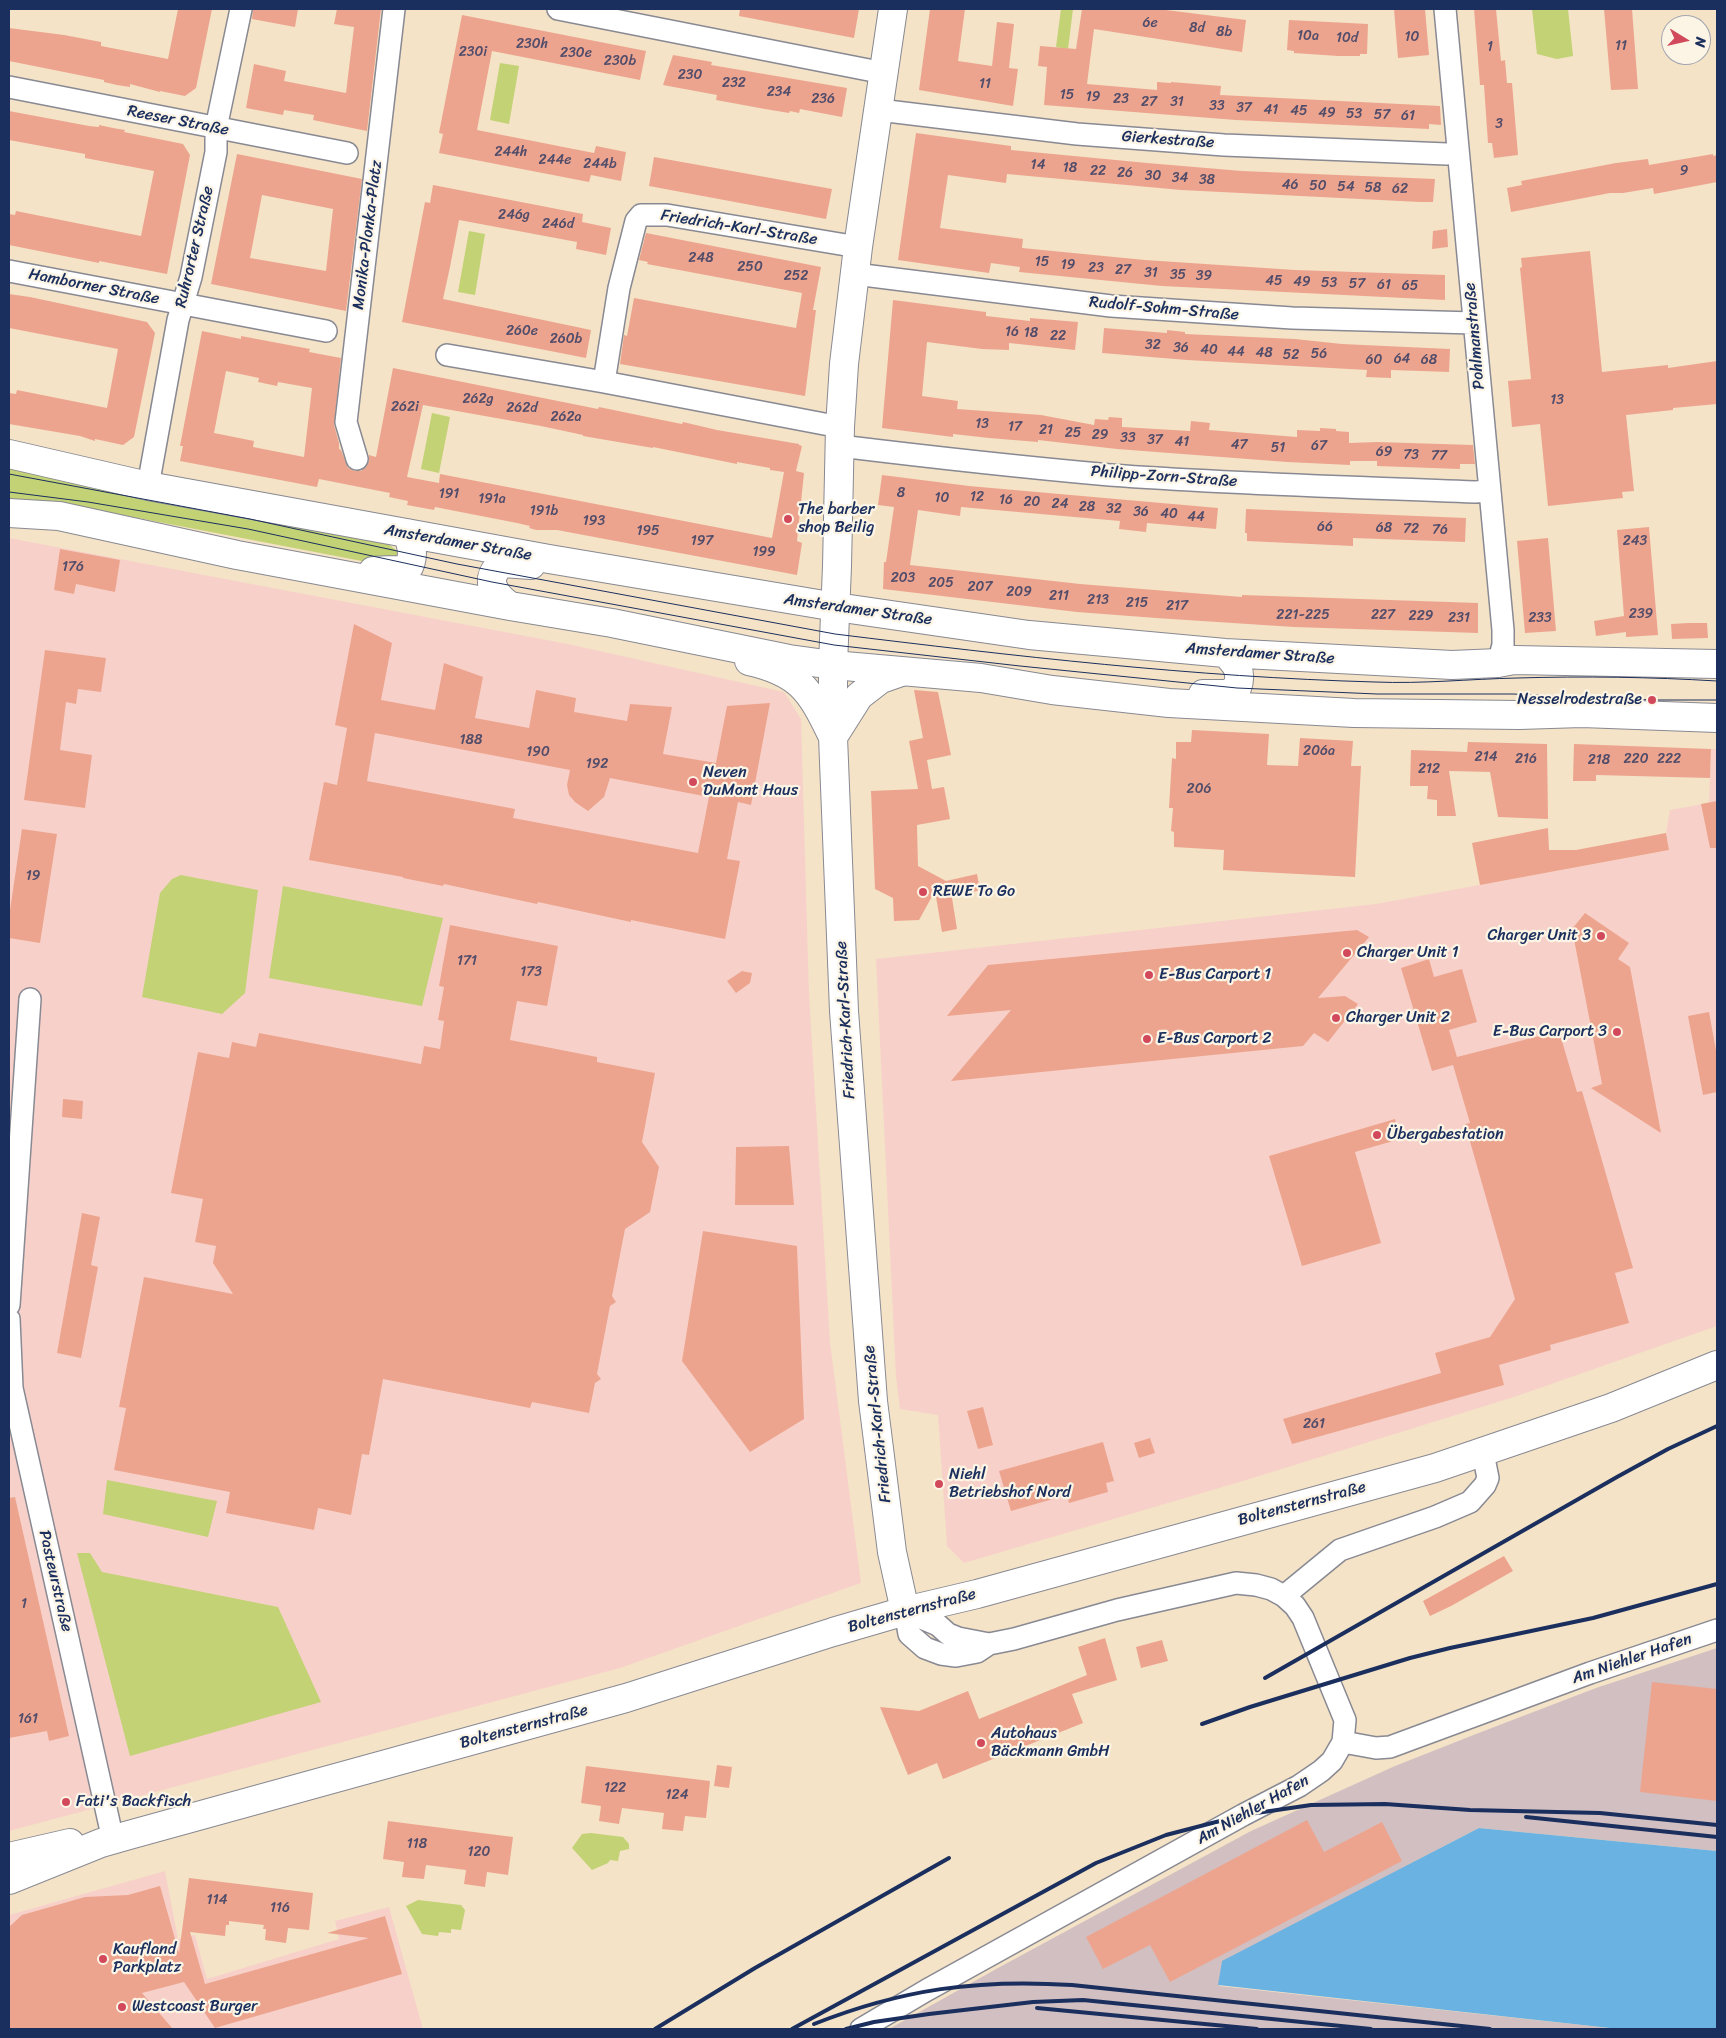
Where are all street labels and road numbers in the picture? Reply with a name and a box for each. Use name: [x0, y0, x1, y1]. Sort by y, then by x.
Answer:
street label: Reeser Straße: [126, 102, 230, 140]
street label: Gierkestraße: [1121, 127, 1215, 153]
street label: Monika-Plonka-Platz: [349, 159, 387, 311]
street label: Ruhrorter Straße: [172, 184, 218, 310]
street label: Friedrich-Karl-Straße: [659, 206, 819, 250]
street label: Hamborner Straße: [27, 265, 161, 309]
street label: Pohlmanstraße: [1461, 282, 1489, 390]
street label: Rudolf-Sohm-Straße: [1088, 293, 1240, 325]
street label: Philipp-Zorn-Straße: [1090, 462, 1238, 492]
street label: Amsterdamer Straße: [383, 521, 533, 565]
street label: Amsterdamer Straße: [783, 590, 933, 630]
street label: Amsterdamer Straße: [1185, 639, 1335, 669]
street label: Friedrich-Karl-Straße: [832, 940, 860, 1100]
street label: Friedrich-Karl-Straße: [860, 1344, 896, 1504]
street label: Boltensternstraße: [1236, 1478, 1368, 1530]
street label: Pasteurstraße: [34, 1528, 76, 1634]
street label: Boltensternstraße: [846, 1585, 978, 1637]
street label: Am Niehler Hafen: [1570, 1630, 1694, 1688]
street label: Boltensternstraße: [458, 1701, 590, 1753]
street label: Am Niehler Hafen: [1194, 1771, 1312, 1849]

